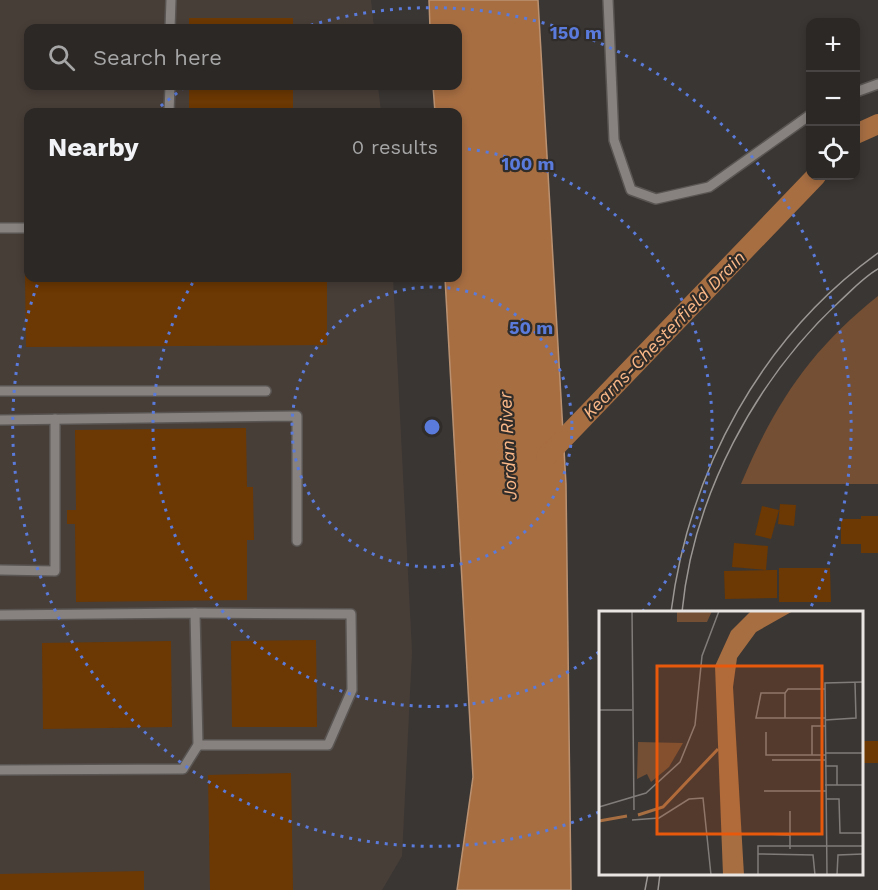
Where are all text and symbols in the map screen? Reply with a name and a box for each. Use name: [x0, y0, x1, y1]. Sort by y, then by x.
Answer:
map controls: [806, 18, 860, 180]
button: +: [806, 18, 860, 72]
text: 150 m: [550, 22, 602, 43]
search box: [24, 24, 462, 90]
icon: search: [45, 41, 78, 74]
text: Search here: [93, 45, 222, 70]
button: −: [806, 72, 860, 126]
button: locate: [806, 126, 860, 180]
text: Nearby: [48, 132, 139, 162]
text: 0 results: [352, 135, 438, 159]
text: 100 m: [501, 153, 555, 174]
water label: Kearns-Chesterfield Drain: [578, 246, 749, 423]
text: 50 m: [509, 317, 553, 338]
water label: Jordan River: [494, 390, 521, 501]
centre of rings: [422, 417, 442, 437]
inset map: [599, 611, 863, 875]

